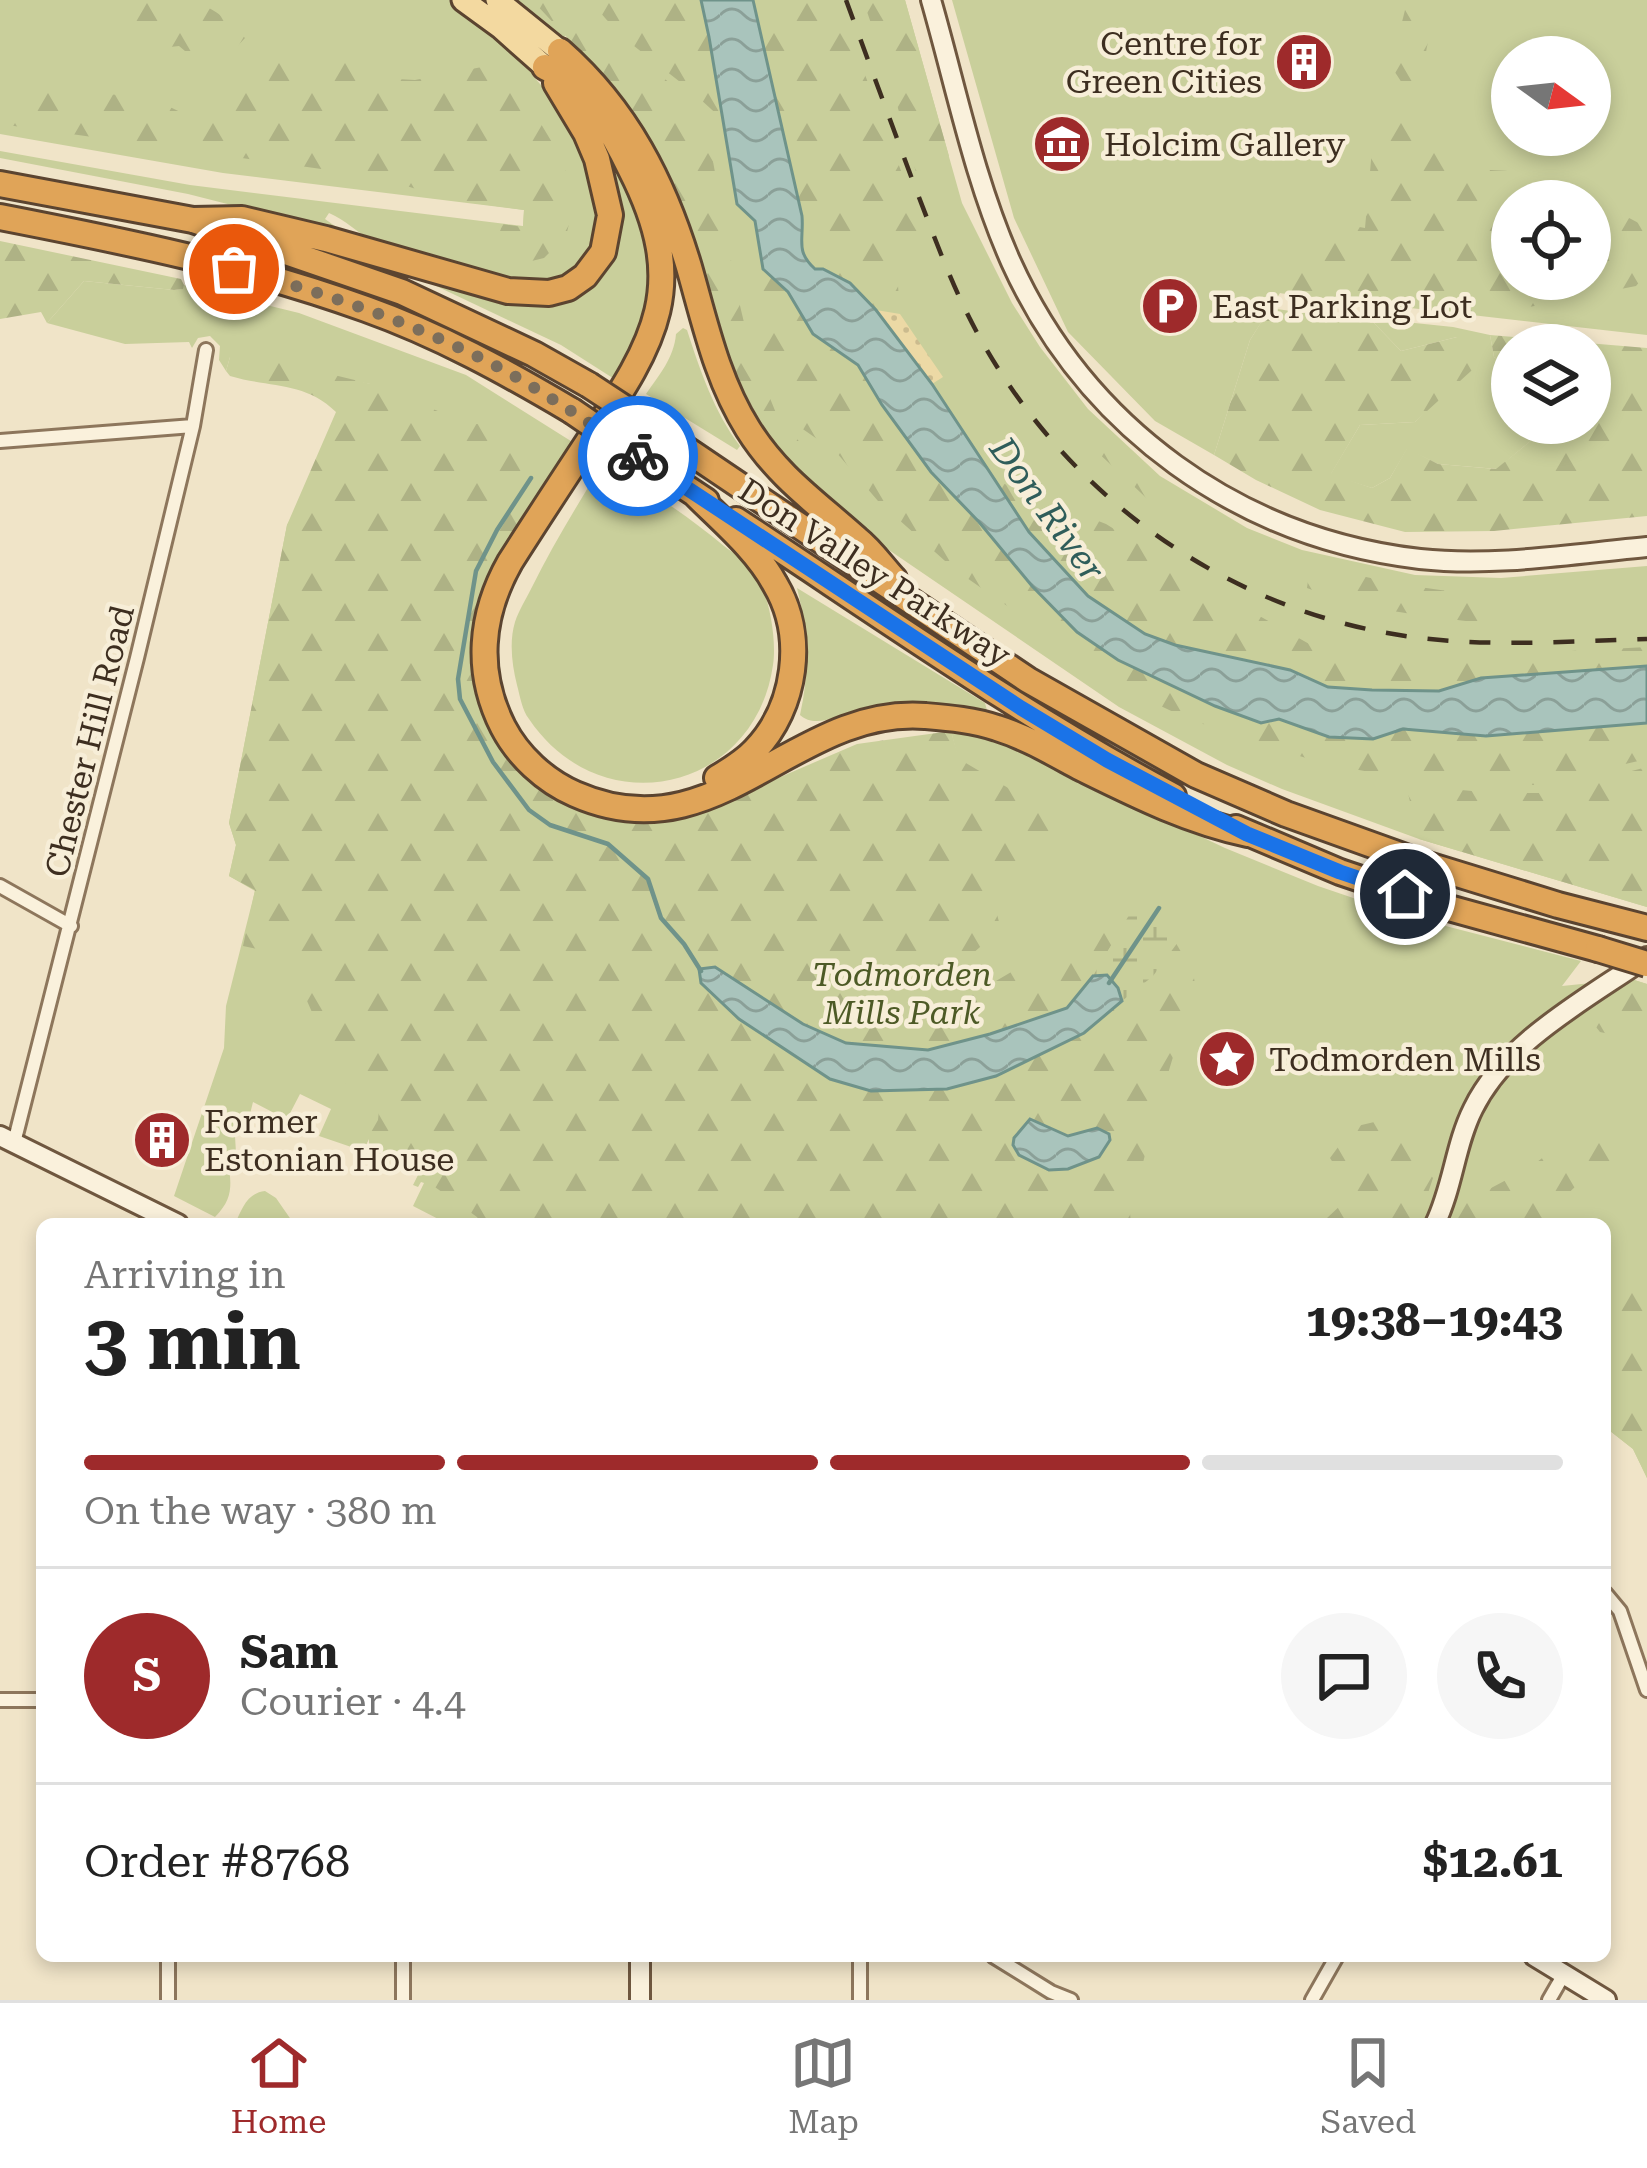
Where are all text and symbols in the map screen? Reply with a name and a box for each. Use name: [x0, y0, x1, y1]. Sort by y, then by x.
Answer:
place label: Centre for Green Cities: [1066, 24, 1262, 101]
building icon: Centre for Green Cities: [1273, 31, 1335, 93]
north arrow: [1491, 36, 1611, 156]
map controls: [1491, 36, 1611, 444]
museum icon: Holcim Gallery: [1031, 113, 1093, 175]
place label: Holcim Gallery: [1104, 125, 1346, 164]
button: locate: [1491, 180, 1611, 300]
pin: [183, 218, 285, 320]
icon: bag: [201, 236, 267, 302]
parking icon: East Parking Lot: [1139, 275, 1201, 337]
place label: East Parking Lot: [1212, 287, 1472, 326]
button: layers: [1491, 324, 1611, 444]
courier: [578, 396, 698, 516]
icon: bike: [605, 423, 671, 489]
water label: Don River: [980, 429, 1113, 590]
street label: Don Valley Parkway: [732, 470, 1018, 675]
street label: Chester Hill Road: [37, 601, 142, 881]
pin: [1354, 843, 1456, 945]
icon: home: [1372, 861, 1438, 927]
park label: Todmorden Mills Park: [812, 955, 992, 1032]
place icon: Todmorden Mills: [1196, 1028, 1258, 1090]
place label: Todmorden Mills: [1269, 1040, 1541, 1079]
place label: Former Estonian House: [204, 1102, 454, 1179]
building icon: Former Estonian House: [131, 1109, 193, 1171]
text: Arriving in: [84, 1252, 286, 1298]
text: 19:38–19:43: [1306, 1294, 1563, 1347]
text: 3 min: [84, 1297, 301, 1388]
text: On the way · 380 m: [84, 1488, 436, 1534]
button: chat: [1281, 1613, 1407, 1739]
button: phone: [1437, 1613, 1563, 1739]
text: Sam: [240, 1626, 338, 1679]
text: S: [133, 1649, 161, 1702]
text: Courier · 4.4: [240, 1679, 466, 1725]
text: Order #8768: [84, 1835, 350, 1888]
text: $12.61: [1423, 1835, 1563, 1888]
tab: Home: [231, 2030, 326, 2141]
tab: Map: [788, 2030, 859, 2141]
tab: Saved: [1320, 2030, 1416, 2141]

